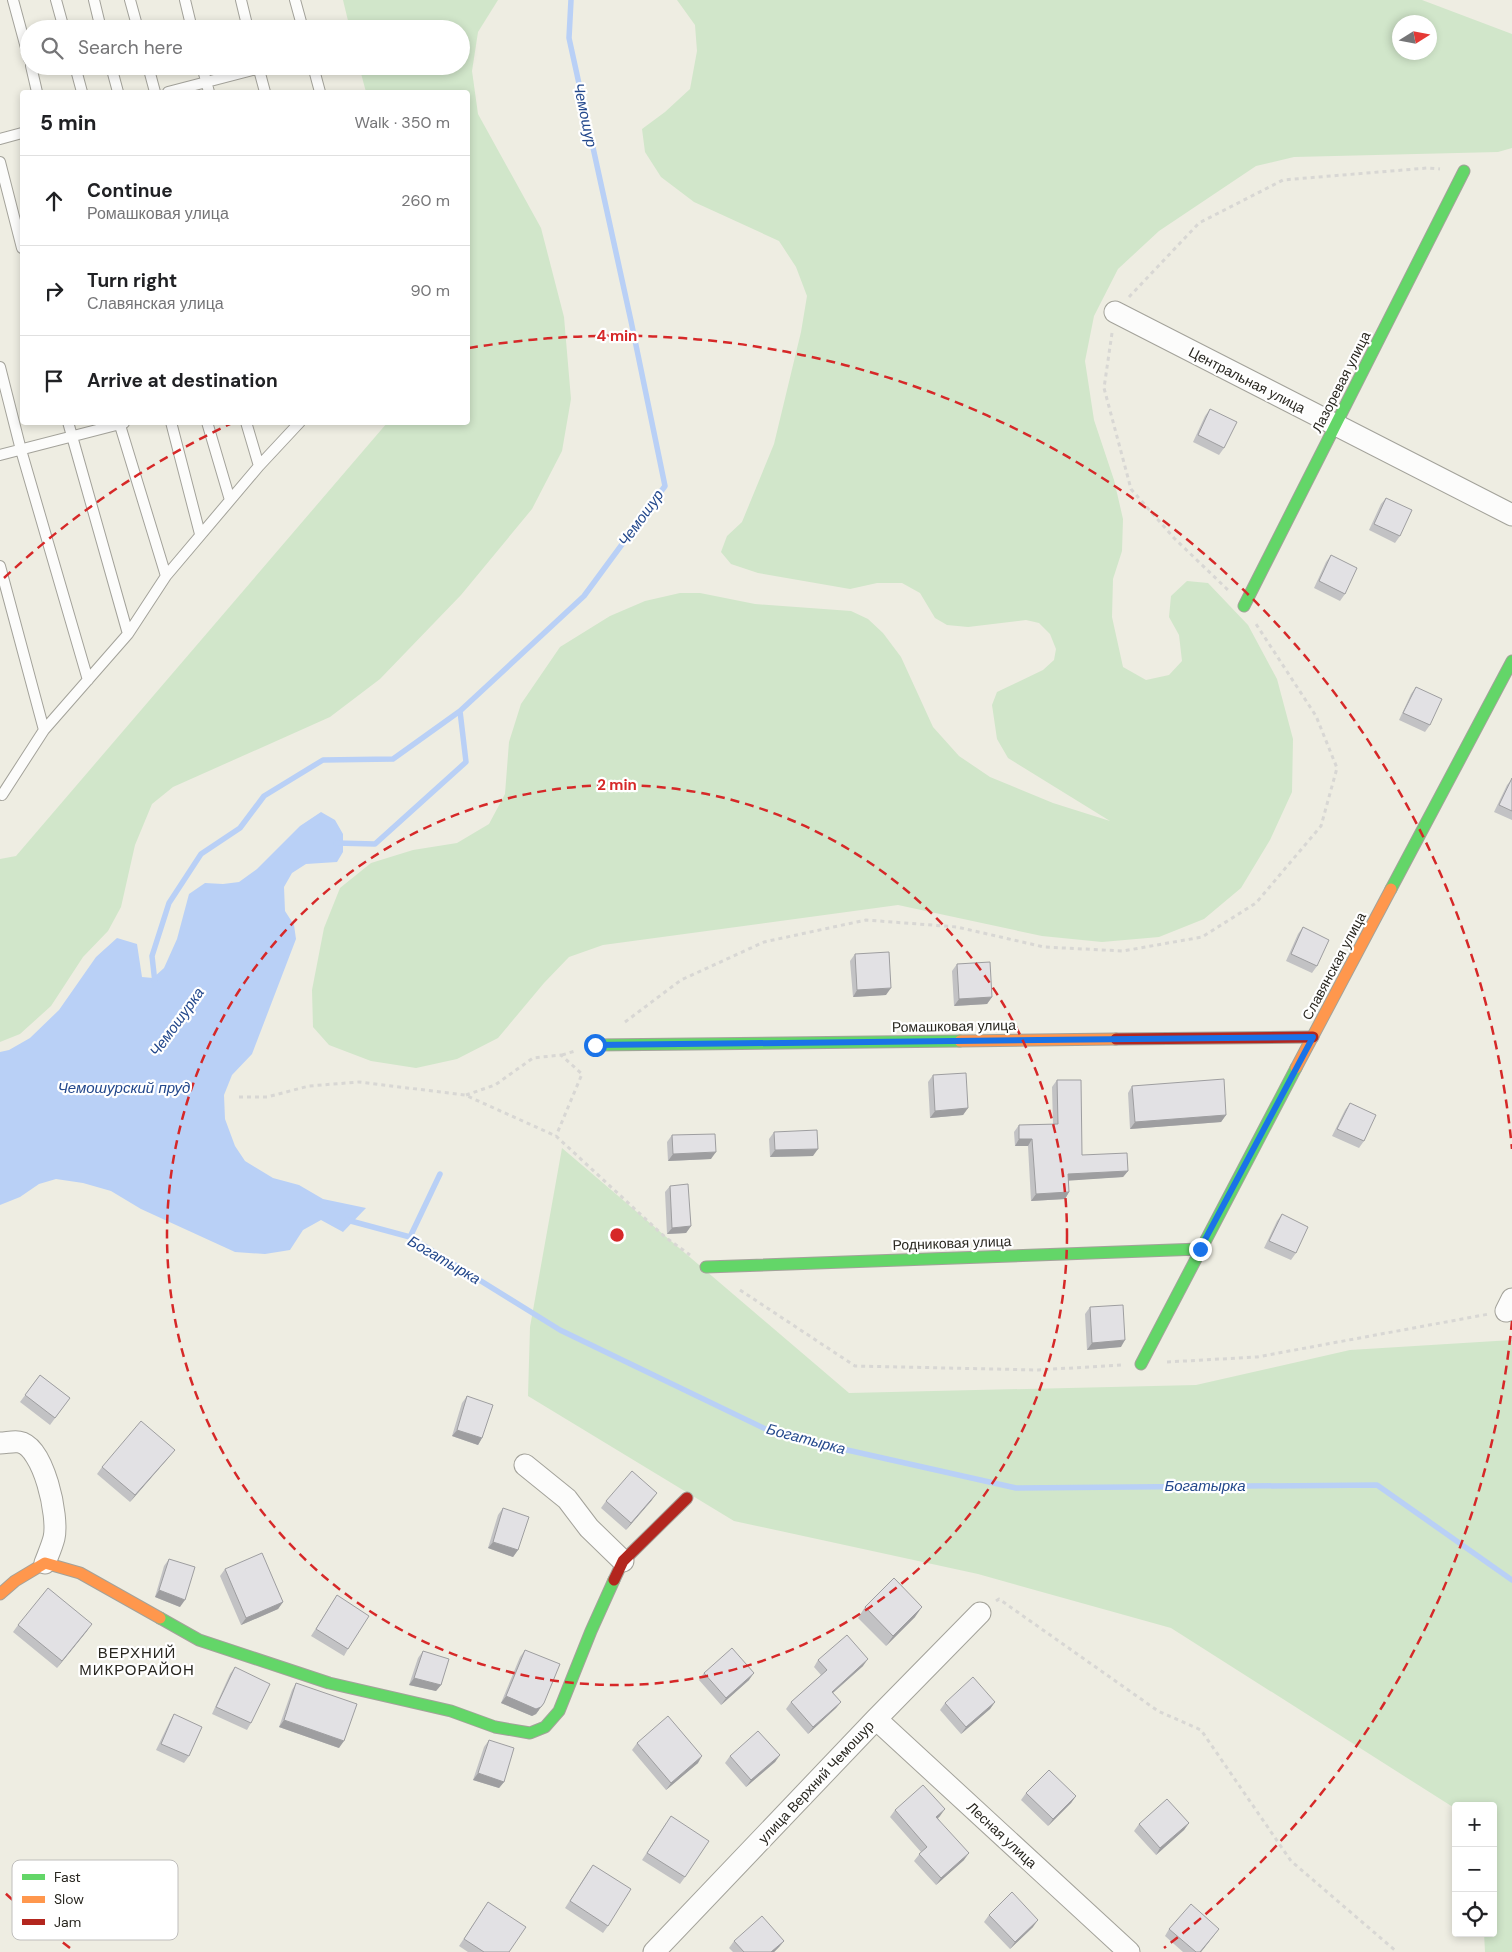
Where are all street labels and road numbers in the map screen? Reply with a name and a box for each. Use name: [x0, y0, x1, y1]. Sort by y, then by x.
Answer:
street label: Лазоревая улица: [1308, 328, 1374, 436]
street label: Центральная улица: [1186, 343, 1309, 417]
street label: Славянская улица: [1298, 909, 1370, 1023]
street label: Ромашковая улица: [892, 1016, 1016, 1036]
street label: Родниковая улица: [892, 1232, 1012, 1254]
street label: улица Верхний Чемошур: [754, 1717, 878, 1847]
street label: Лесная улица: [963, 1798, 1041, 1872]

